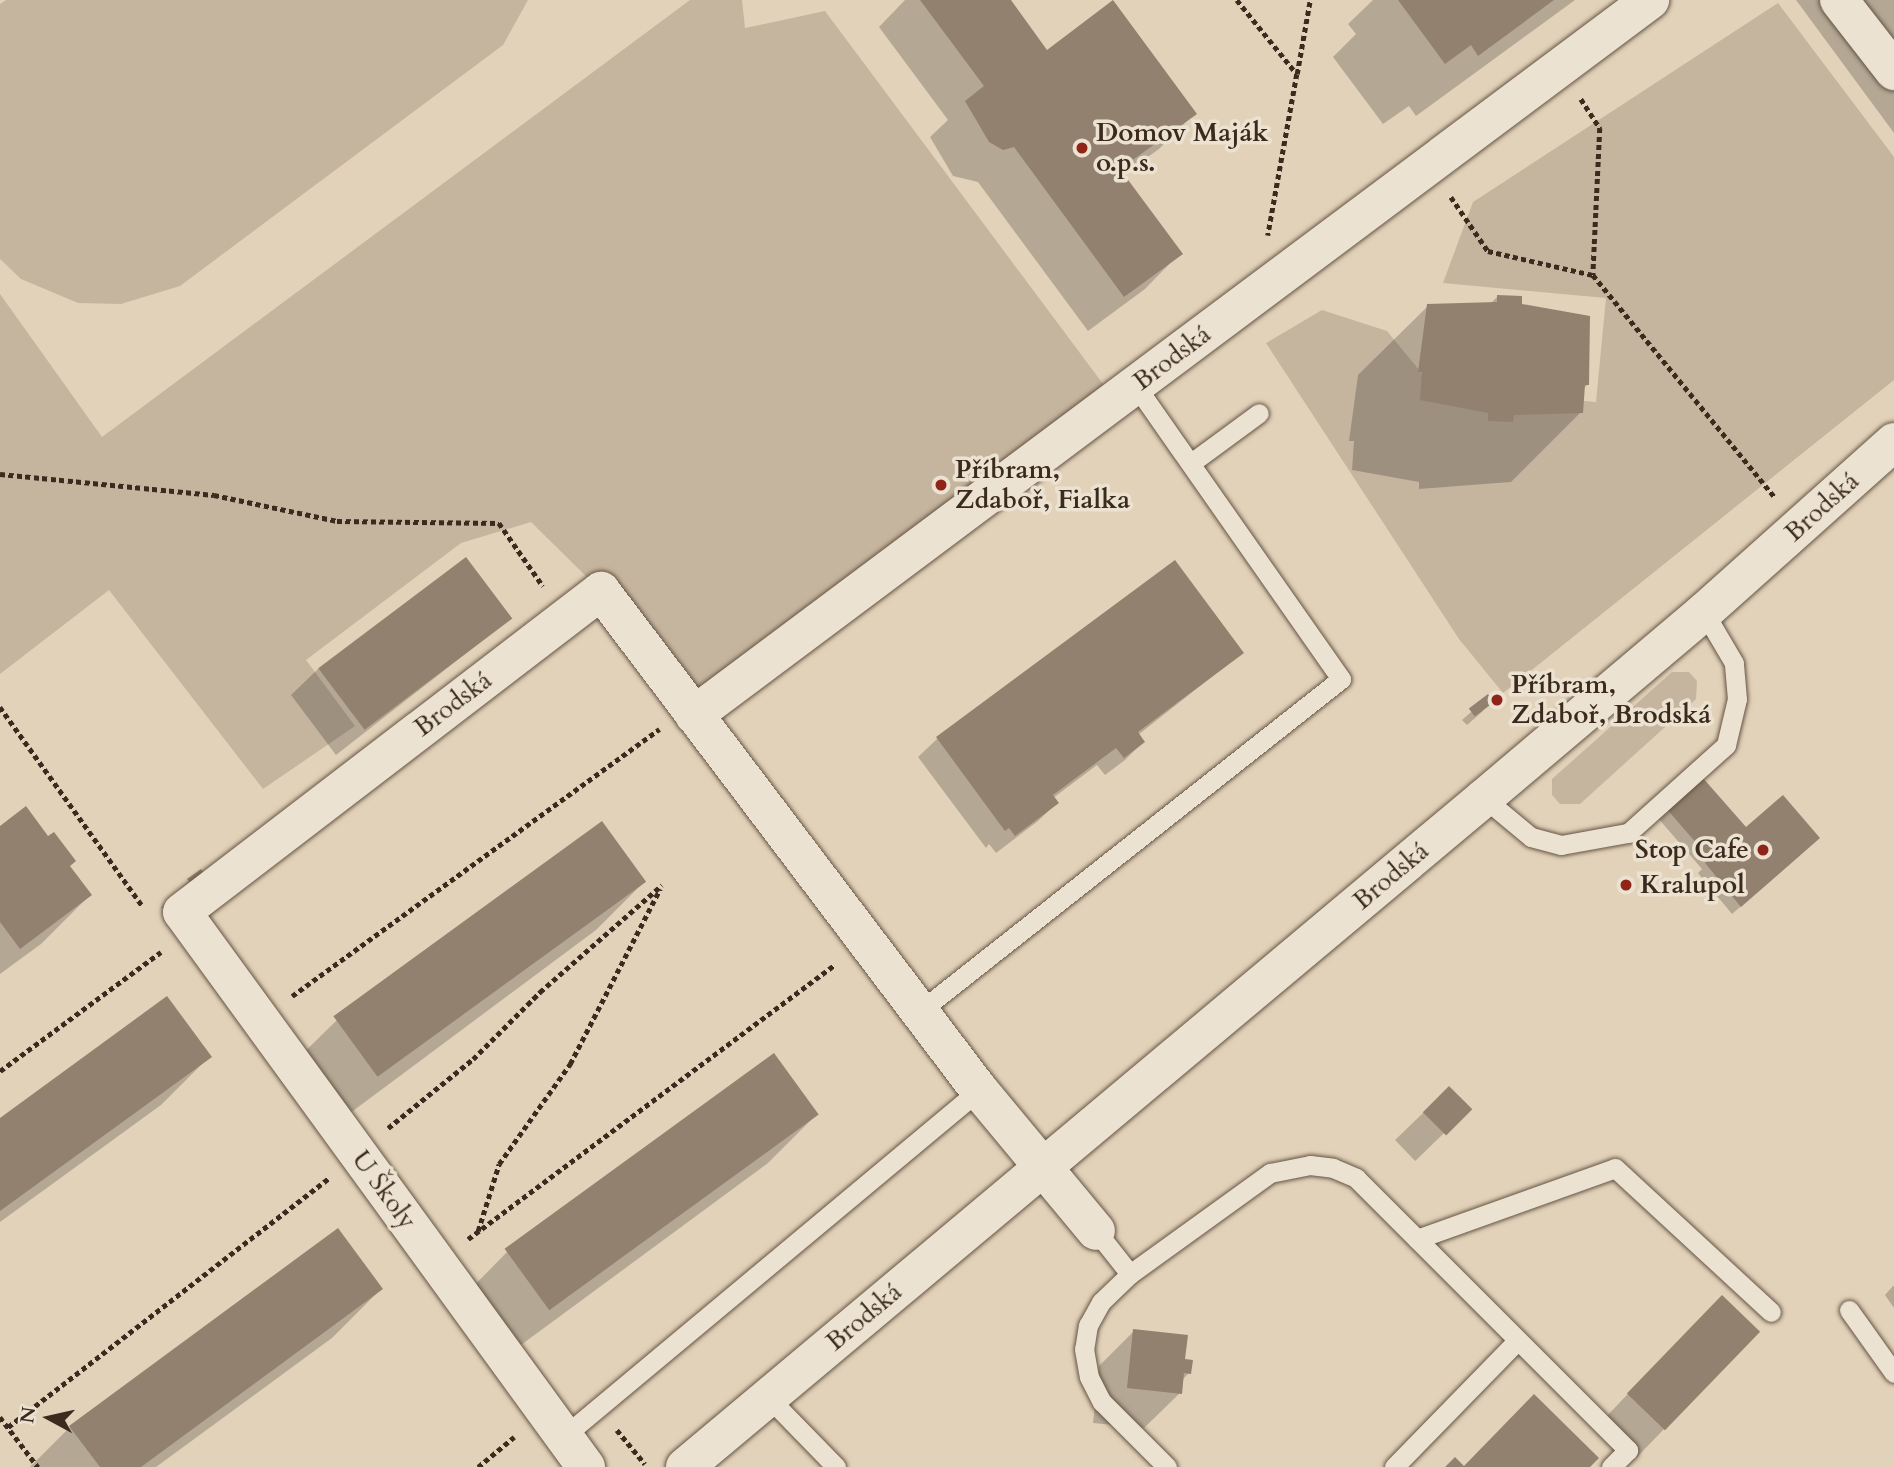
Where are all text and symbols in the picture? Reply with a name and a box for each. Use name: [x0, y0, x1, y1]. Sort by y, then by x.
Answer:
place label: Domov Maják o.p.s.: [1096, 117, 1269, 178]
marker: Domov Maják o.p.s.: [1074, 140, 1090, 156]
street label: Brodská: [1127, 319, 1217, 397]
place label: Příbram, Zdaboř, Fialka: [955, 454, 1130, 516]
street label: Brodská: [1779, 466, 1865, 548]
marker: Příbram, Zdaboř, Fialka: [933, 477, 949, 493]
street label: Brodská: [408, 665, 498, 743]
place label: Příbram, Zdaboř, Brodská: [1511, 669, 1711, 730]
marker: Příbram, Zdaboř, Brodská: [1489, 692, 1505, 708]
place label: Stop Cafe: [1635, 834, 1749, 866]
street label: Brodská: [1347, 835, 1435, 917]
marker: Stop Cafe: [1755, 842, 1771, 858]
place label: Kralupol: [1640, 869, 1745, 901]
marker: Kralupol: [1618, 877, 1634, 893]
street label: U Školy: [345, 1145, 423, 1235]
street label: Brodská: [820, 1276, 908, 1358]
north arrow: [14, 1383, 84, 1453]
text: N: [14, 1405, 42, 1425]

